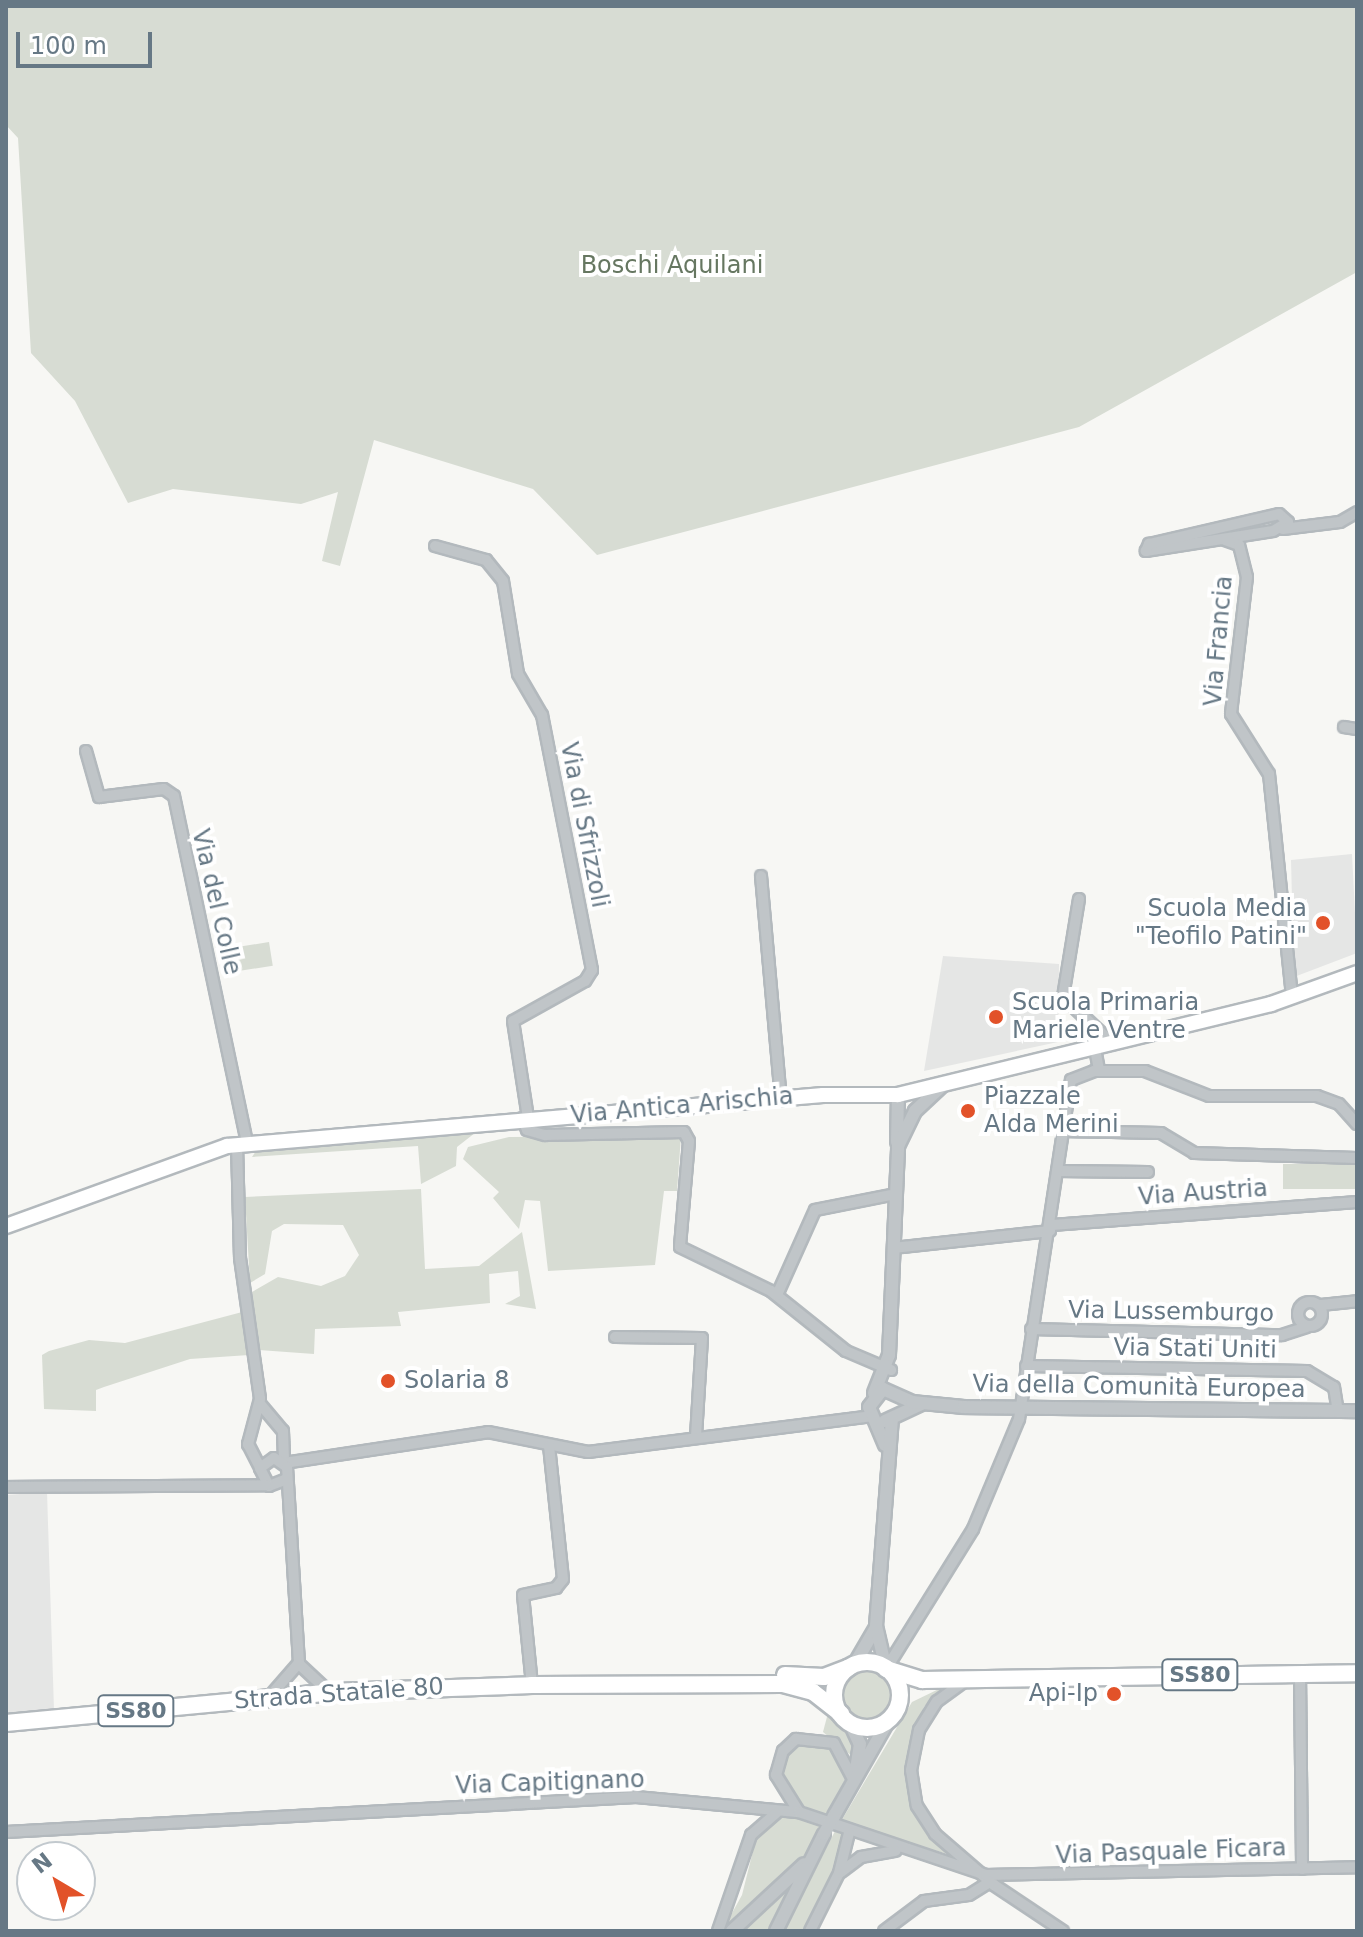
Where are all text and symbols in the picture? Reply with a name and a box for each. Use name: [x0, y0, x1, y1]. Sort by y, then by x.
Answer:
scale bar: [20, 16, 156, 66]
text: 100 m: [30, 32, 107, 60]
park label: Boschi Aquilani: [581, 252, 763, 280]
street label: Via Francia: [1199, 574, 1239, 708]
street label: Via di Sfrizzoli: [554, 740, 614, 910]
street label: Via del Colle: [185, 826, 247, 978]
place label: Scuola Media "Teofilo Patini": [1135, 895, 1307, 951]
marker: Scuola Media "Teofilo Patini": [1314, 914, 1332, 932]
place label: Scuola Primaria Mariele Ventre: [1012, 989, 1199, 1045]
marker: Scuola Primaria Mariele Ventre: [987, 1008, 1005, 1026]
street label: Via Antica Arischia: [569, 1082, 795, 1130]
place label: Piazzale Alda Merini: [984, 1083, 1119, 1139]
marker: Piazzale Alda Merini: [959, 1102, 977, 1120]
street label: Via Austria: [1137, 1174, 1269, 1212]
street label: Via Lussemburgo: [1068, 1296, 1274, 1328]
street label: Via Stati Uniti: [1113, 1333, 1277, 1365]
place label: Solaria 8: [404, 1367, 509, 1395]
street label: Via della Comunità Europea: [972, 1370, 1306, 1404]
marker: Solaria 8: [379, 1372, 397, 1390]
road number: SS80: [1160, 1657, 1240, 1693]
street label: Strada Statale 80: [233, 1672, 445, 1716]
place label: Api-Ip: [1029, 1680, 1098, 1708]
marker: Api-Ip: [1105, 1685, 1123, 1703]
road number: SS80: [96, 1693, 176, 1729]
street label: Via Capitignano: [455, 1765, 645, 1801]
street label: Via Pasquale Ficara: [1055, 1834, 1287, 1870]
north arrow: [16, 1841, 96, 1921]
text: N: [27, 1848, 57, 1879]

